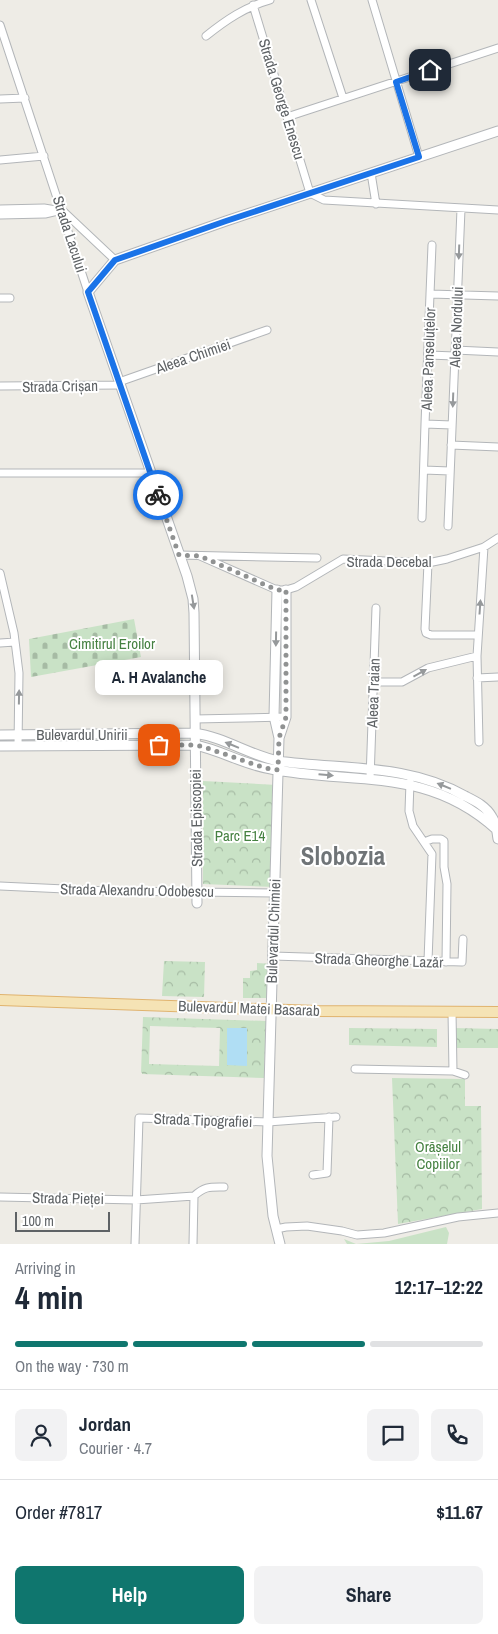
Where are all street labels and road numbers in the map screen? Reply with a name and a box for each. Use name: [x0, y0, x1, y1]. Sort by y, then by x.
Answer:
street label: Strada George Enescu: [254, 36, 310, 162]
street label: Strada Lacului: [48, 193, 92, 275]
street label: Aleea Nordului: [444, 286, 468, 369]
street label: Aleea Panseluțelor: [416, 307, 440, 412]
street label: Aleea Chimiei: [152, 333, 233, 379]
street label: Strada Crișan: [22, 375, 98, 397]
street label: Strada Decebal: [347, 551, 431, 572]
street label: Aleea Traian: [361, 658, 385, 729]
street label: Bulevardul Unirii: [36, 724, 128, 745]
street label: Strada Episcopiei: [185, 769, 207, 867]
street label: Strada Alexandru Odobescu: [60, 878, 214, 902]
street label: Bulevardul Chimiei: [261, 878, 285, 984]
street label: Strada Gheorghe Lazăr: [314, 947, 444, 973]
street label: Bulevardul Matei Basarab: [178, 995, 320, 1021]
street label: Strada Tipografiei: [153, 1108, 253, 1132]
street label: Strada Pieței: [32, 1187, 104, 1209]

